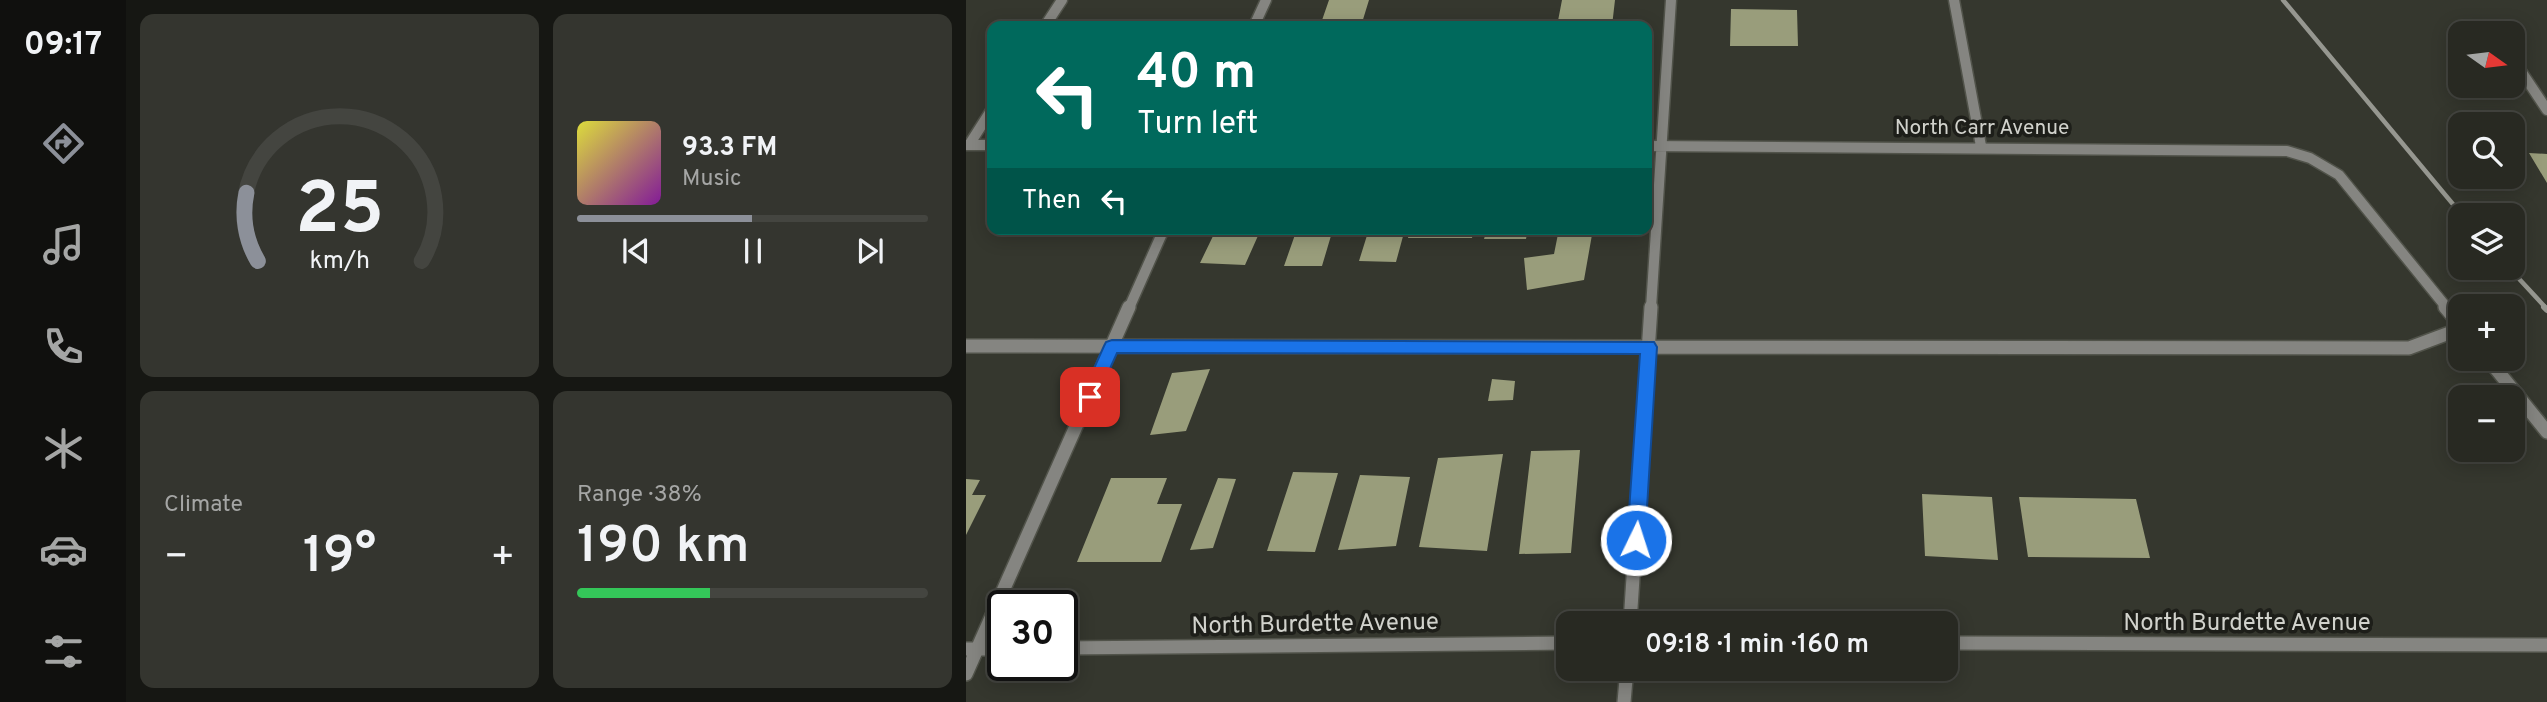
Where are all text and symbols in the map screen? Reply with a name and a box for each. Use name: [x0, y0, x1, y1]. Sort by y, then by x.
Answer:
north arrow: [2448, 21, 2525, 98]
map controls: [2448, 21, 2525, 462]
text: 09:17: [24, 26, 102, 66]
text: 40 m: [1137, 44, 1256, 106]
icon: left: [1022, 49, 1113, 140]
text: Turn left: [1137, 105, 1258, 145]
button: search: [2448, 112, 2525, 189]
street label: North Carr Avenue: [1895, 115, 2069, 142]
icon: directions: [39, 119, 88, 168]
text: 93.3 FM: [682, 132, 777, 165]
text: Music: [682, 165, 742, 194]
text: 25: [295, 168, 384, 260]
icon: left: [1095, 182, 1133, 220]
text: Then: [1022, 185, 1081, 218]
button: layers: [2448, 203, 2525, 280]
icon: music: [39, 220, 88, 269]
icon: previous: [617, 232, 655, 270]
icon: pause: [734, 232, 772, 270]
icon: next: [851, 232, 889, 270]
text: km/h: [309, 246, 370, 278]
button: +: [2448, 294, 2525, 371]
icon: phone: [39, 322, 88, 371]
pin: [1060, 367, 1120, 427]
icon: arrive: [1071, 378, 1109, 416]
button: −: [2448, 385, 2525, 462]
icon: climate: [39, 424, 88, 473]
text: Range · 38%: [577, 481, 702, 510]
text: Climate: [164, 491, 243, 520]
position arrow: [1599, 503, 1673, 577]
text: 190 km: [577, 515, 749, 581]
icon: car: [39, 525, 88, 574]
text: 19°: [303, 525, 376, 591]
text: −: [164, 534, 189, 583]
text: +: [490, 534, 515, 583]
speed limit sign: 30: [987, 590, 1078, 681]
street label: North Burdette Avenue: [1191, 608, 1439, 642]
street label: North Burdette Avenue: [2123, 609, 2371, 639]
icon: filters: [39, 627, 88, 676]
text: 09:18 · 1 min · 160 m: [1645, 629, 1869, 662]

